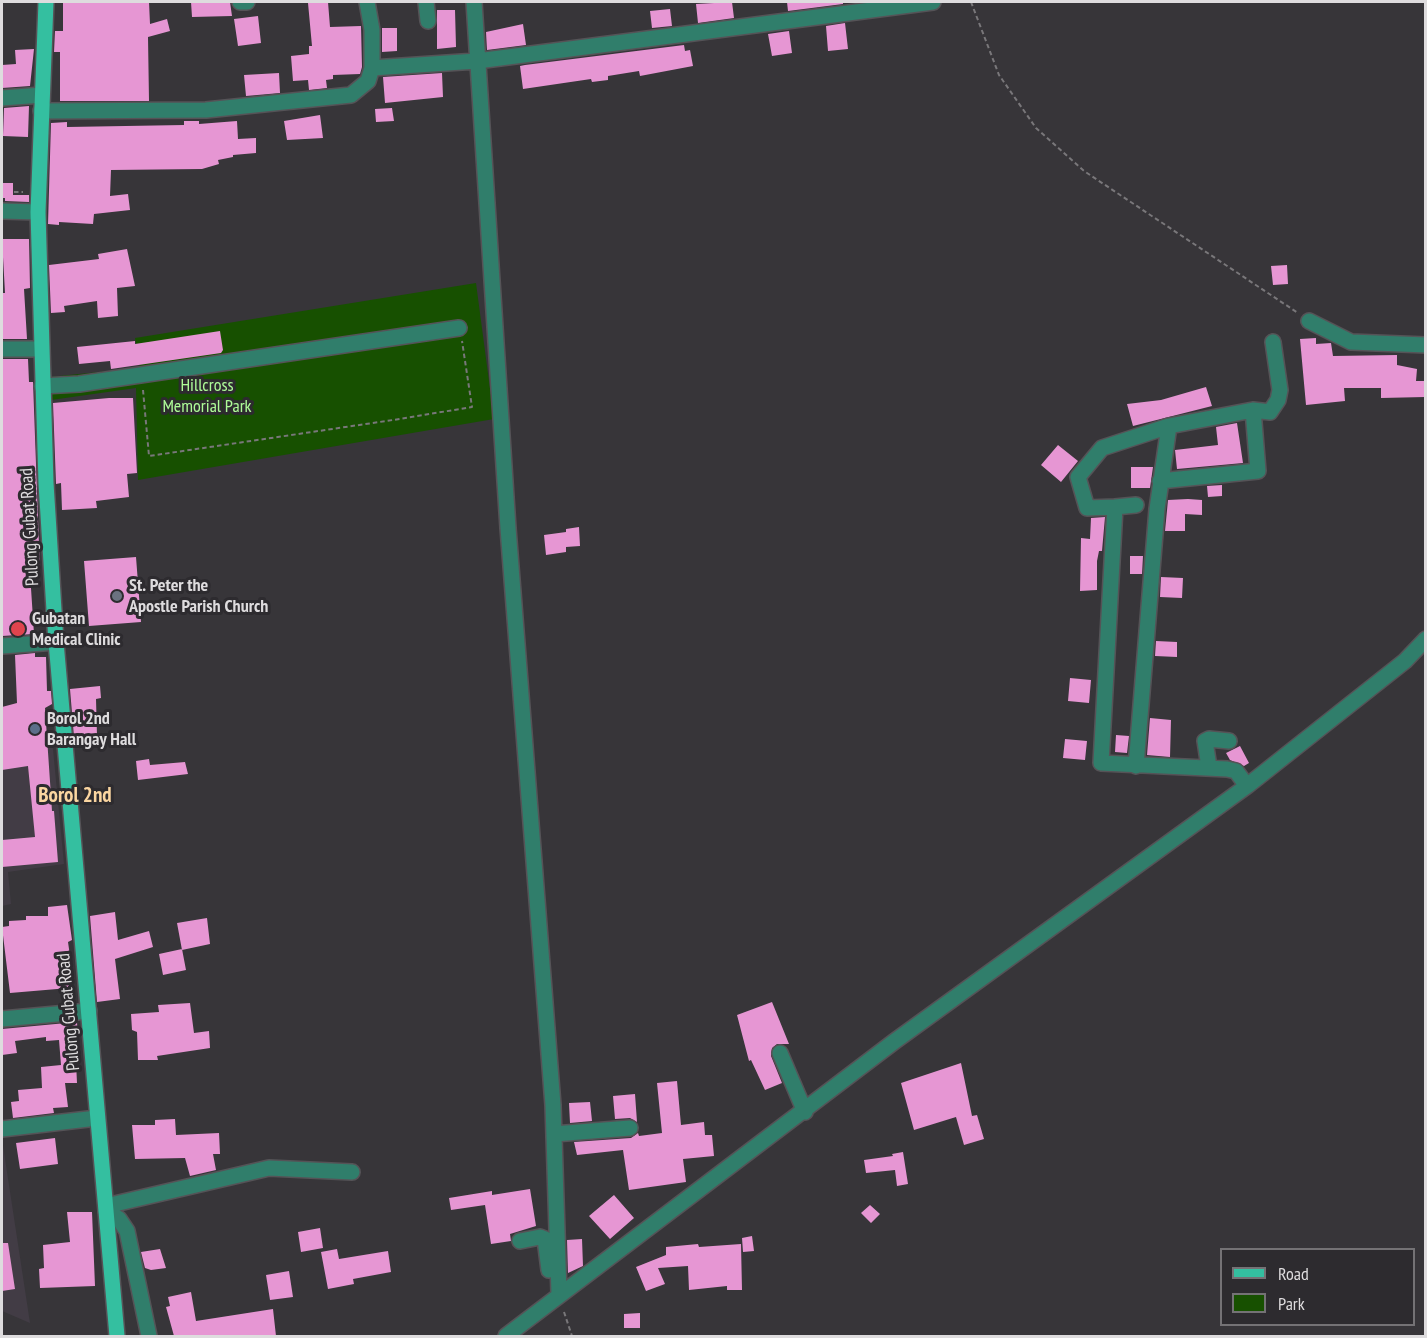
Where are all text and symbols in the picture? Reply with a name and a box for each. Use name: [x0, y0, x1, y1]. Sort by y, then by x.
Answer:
park label: Hillcross Memorial Park: [162, 375, 252, 418]
street label: Pulong Gubat Road: [16, 467, 44, 587]
place label: St. Peter the Apostle Parish Church: [129, 575, 268, 618]
marker: St. Peter the Apostle Parish Church: [110, 589, 124, 603]
place label: Gubatan Medical Clinic: [32, 608, 121, 650]
marker: Gubatan Medical Clinic: [9, 620, 27, 638]
place label: Borol 2nd Barangay Hall: [47, 708, 136, 750]
marker: Borol 2nd Barangay Hall: [28, 722, 42, 736]
district label: Borol 2nd: [38, 783, 112, 809]
street label: Pulong Gubat Road: [53, 952, 85, 1072]
legend: [1220, 1248, 1415, 1326]
text: Road: [1278, 1262, 1309, 1285]
text: Park: [1278, 1292, 1305, 1315]

